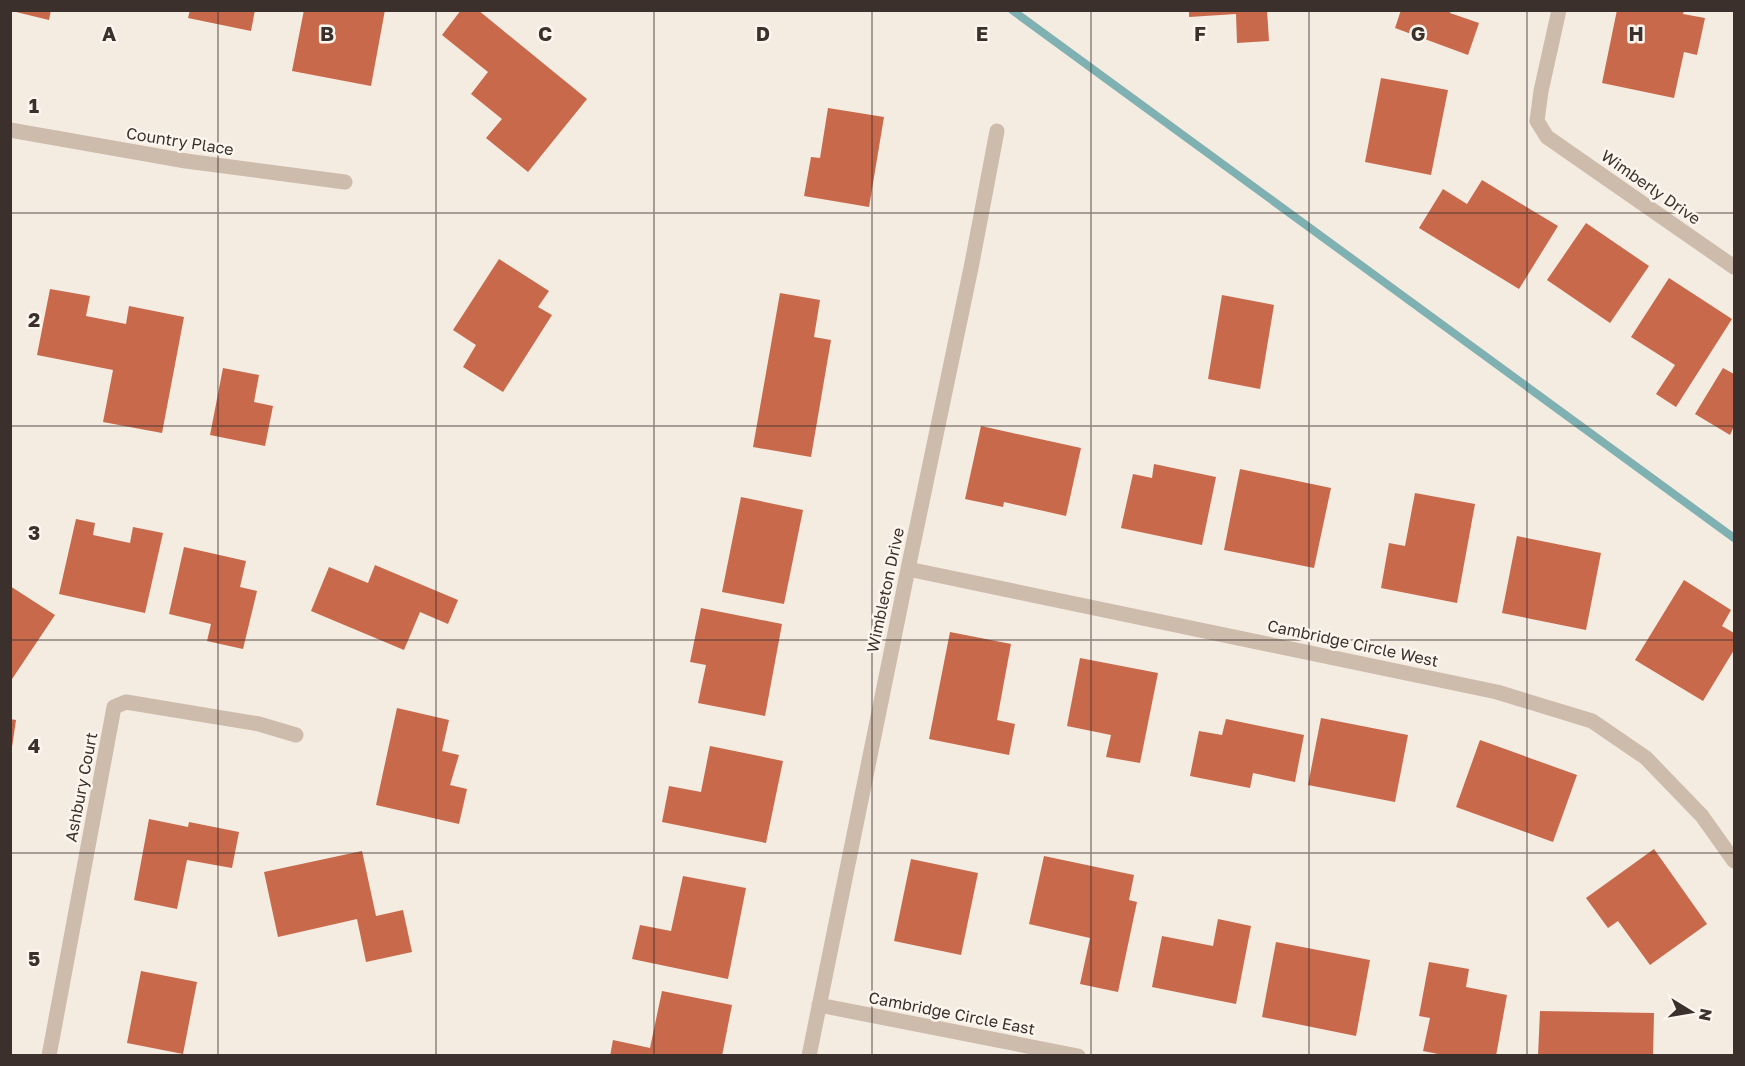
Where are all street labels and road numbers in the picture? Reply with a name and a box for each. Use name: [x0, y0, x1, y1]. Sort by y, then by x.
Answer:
street label: Country Place: [125, 123, 235, 159]
street label: Wimberly Drive: [1598, 145, 1704, 229]
street label: Wimbleton Drive: [862, 526, 908, 654]
street label: Cambridge Circle West: [1266, 615, 1440, 671]
street label: Ashbury Court: [61, 730, 101, 844]
street label: Cambridge Circle East: [867, 987, 1037, 1039]

